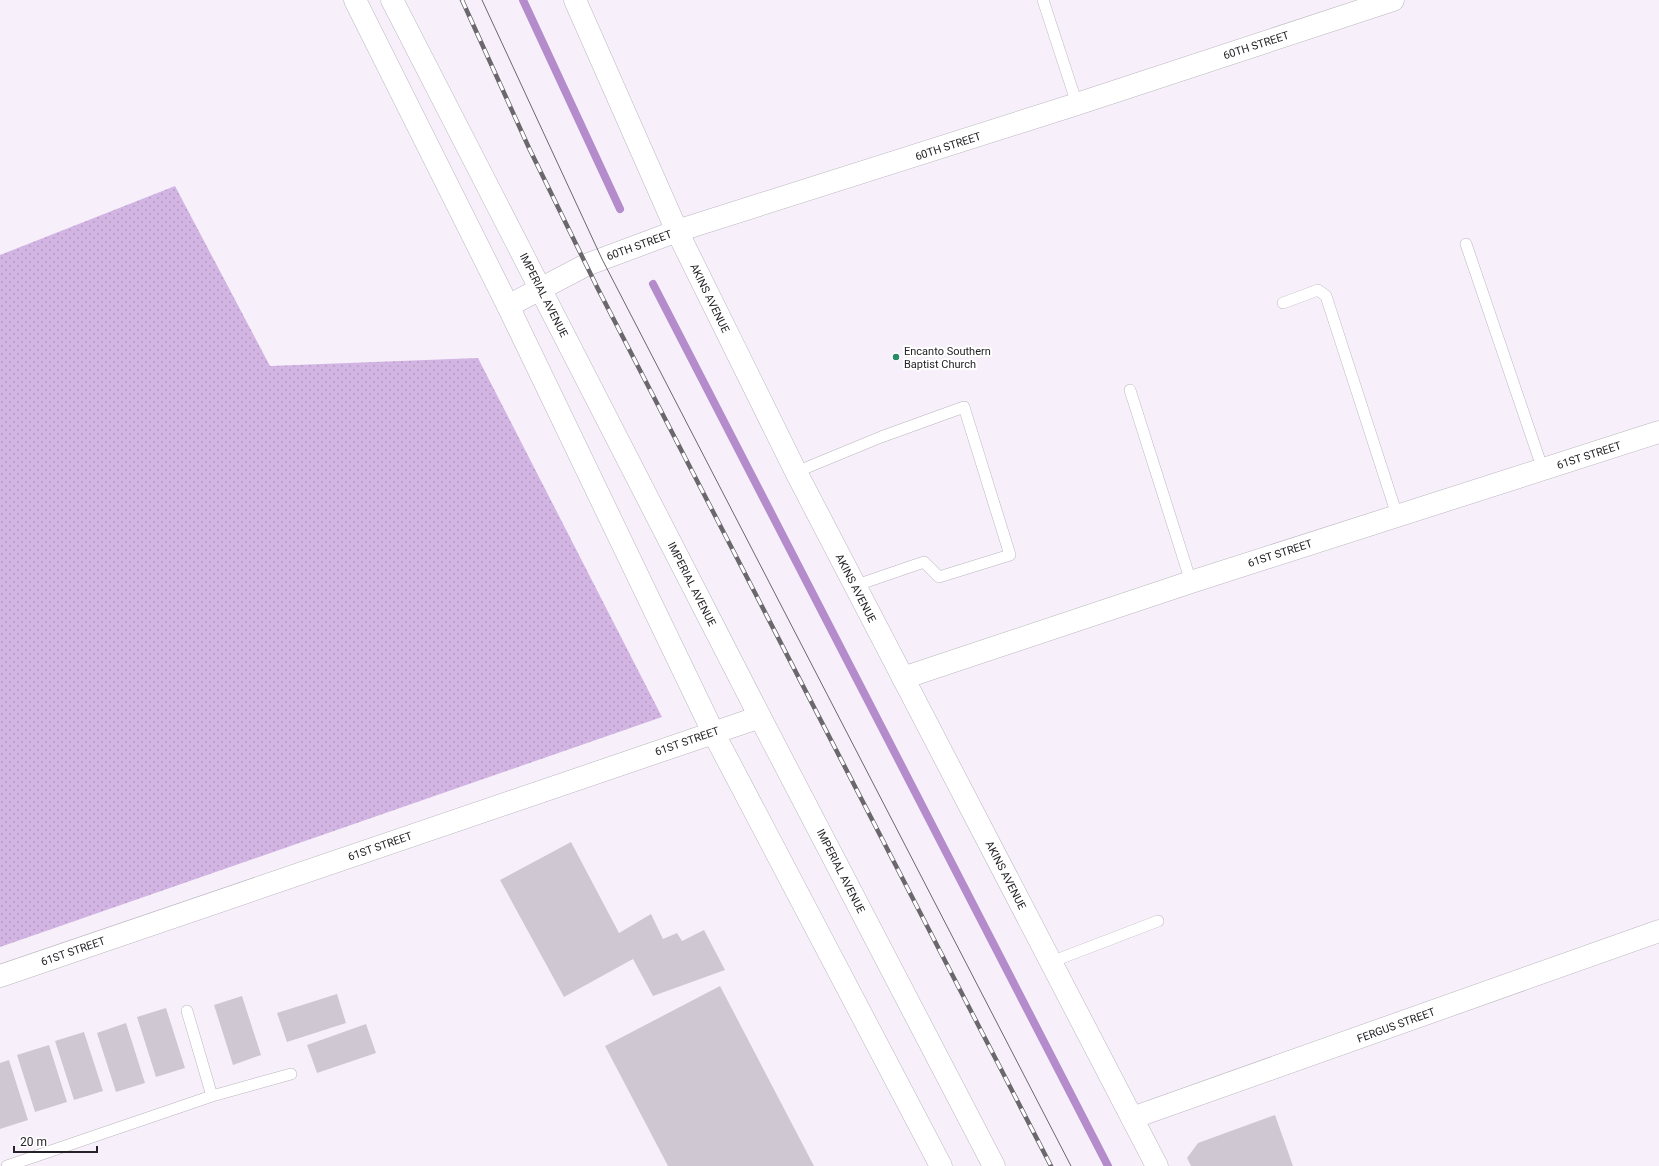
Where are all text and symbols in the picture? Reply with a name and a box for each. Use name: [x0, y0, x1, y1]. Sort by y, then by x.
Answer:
street label: 60TH STREET: [1222, 29, 1291, 62]
street label: 60TH STREET: [914, 130, 983, 163]
street label: 60TH STREET: [605, 227, 674, 263]
street label: IMPERIAL AVENUE: [517, 251, 570, 339]
street label: AKINS AVENUE: [687, 261, 732, 335]
place label: Encanto Southern Baptist Church: [904, 345, 991, 371]
marker: Encanto Southern Baptist Church: [891, 352, 901, 362]
street label: 61ST STREET: [1555, 439, 1623, 472]
street label: 61ST STREET: [1246, 537, 1314, 570]
street label: IMPERIAL AVENUE: [665, 540, 718, 628]
street label: AKINS AVENUE: [833, 552, 878, 625]
street label: 61ST STREET: [653, 724, 721, 759]
street label: IMPERIAL AVENUE: [814, 827, 867, 915]
street label: 61ST STREET: [346, 829, 414, 864]
street label: AKINS AVENUE: [983, 839, 1028, 912]
street label: 61ST STREET: [39, 934, 107, 969]
street label: FERGUS STREET: [1355, 1005, 1437, 1046]
scale bar: [14, 1128, 97, 1154]
text: 20 m: [20, 1135, 47, 1149]

